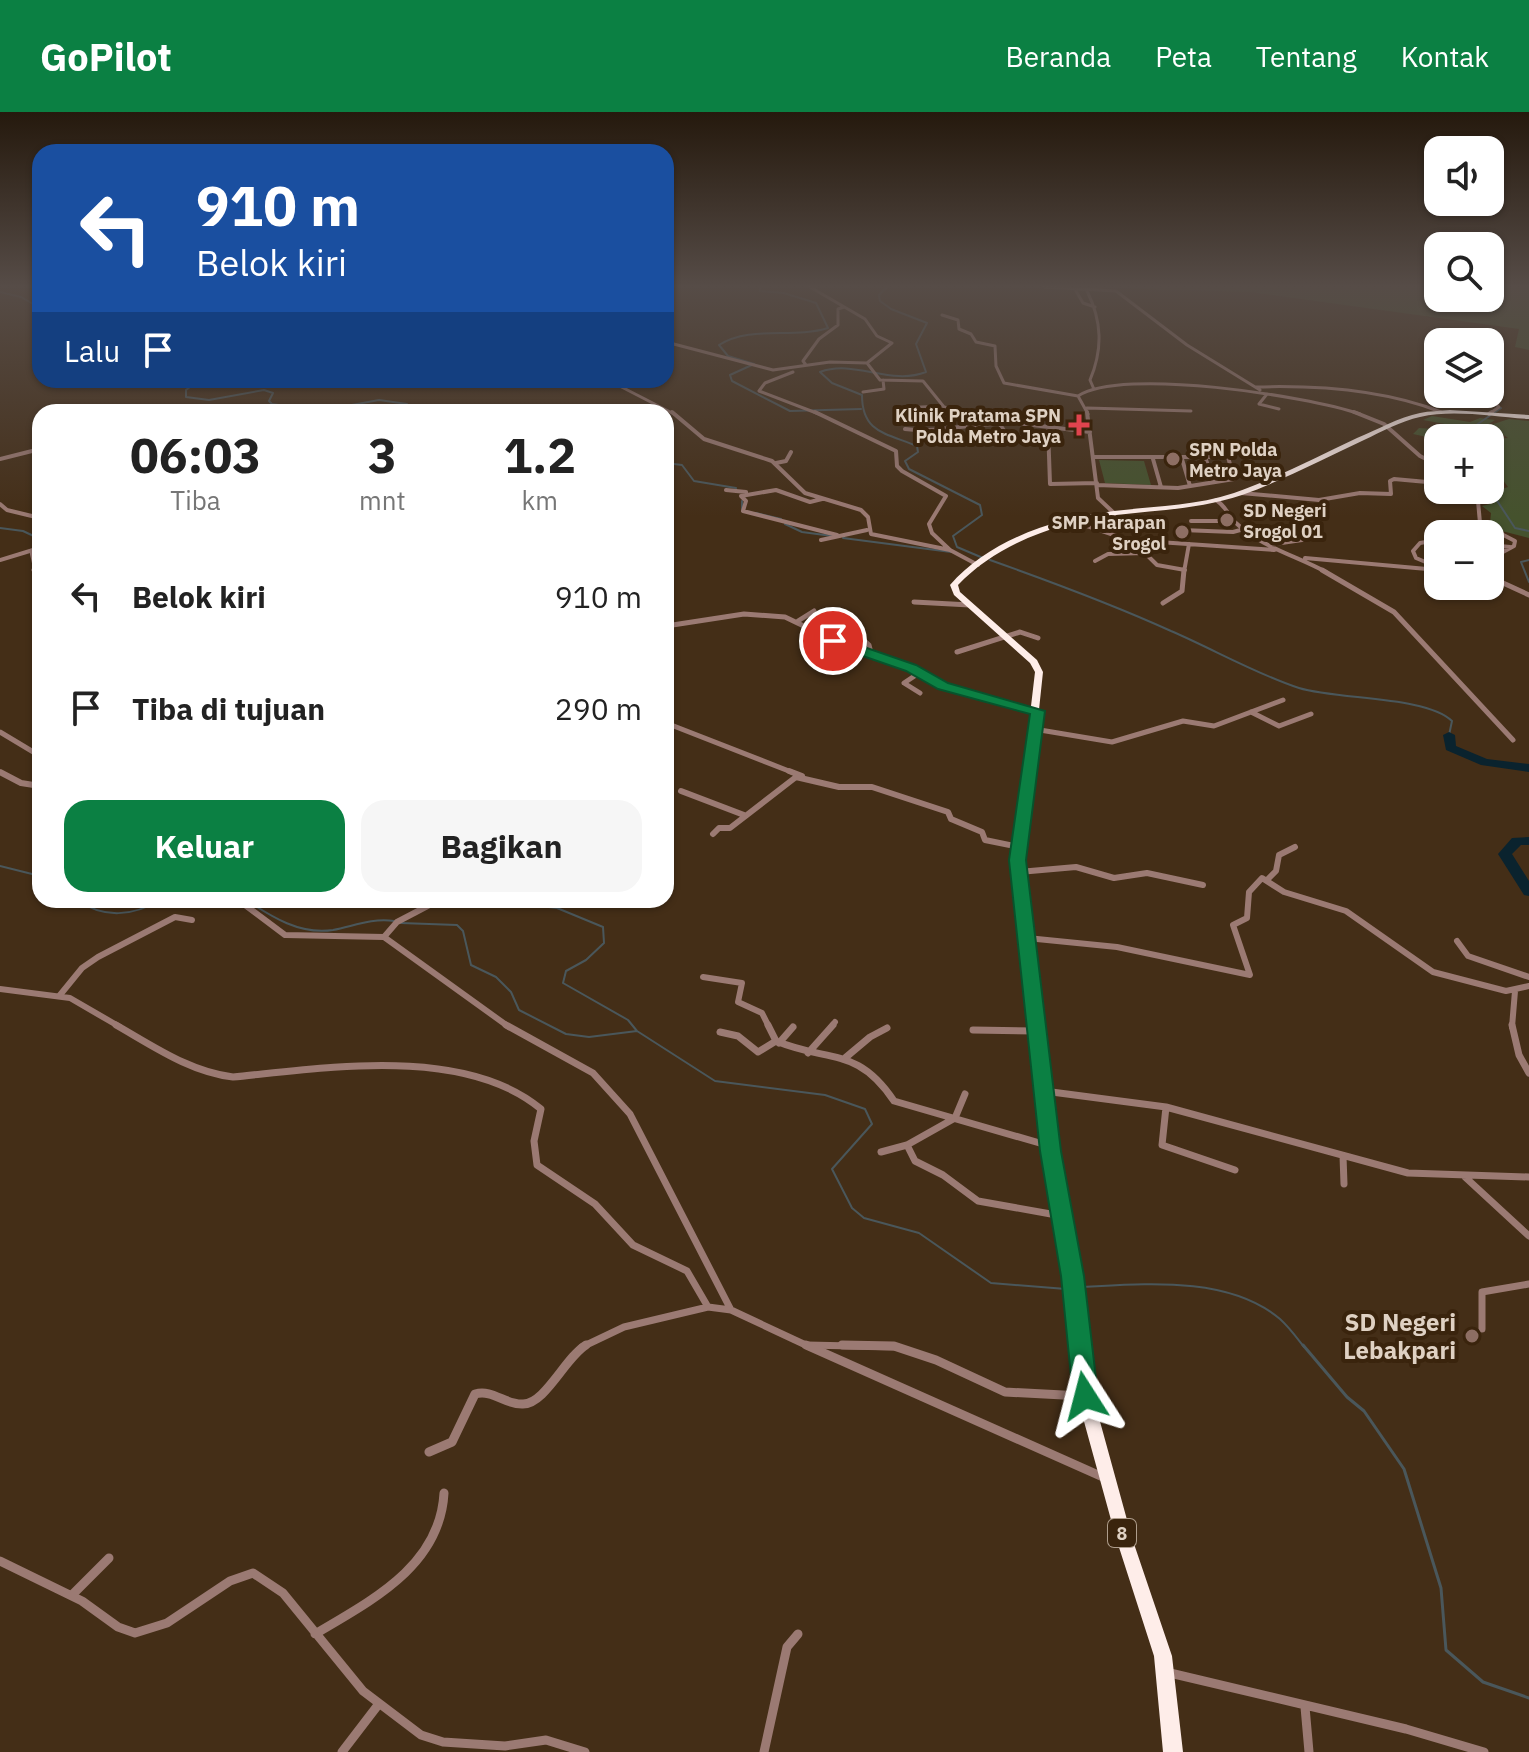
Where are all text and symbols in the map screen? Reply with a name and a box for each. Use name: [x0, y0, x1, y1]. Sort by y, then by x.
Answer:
text: GoPilot: [40, 32, 172, 81]
text: Beranda: [1005, 38, 1111, 75]
text: Peta: [1155, 38, 1212, 75]
text: Tentang: [1256, 38, 1357, 75]
text: Kontak: [1401, 38, 1489, 75]
map controls: [1424, 136, 1504, 600]
button: sound: [1424, 136, 1504, 216]
text: 910 m: [196, 169, 360, 241]
icon: left: [64, 176, 168, 280]
button: search: [1424, 232, 1504, 312]
text: Belok kiri: [196, 239, 347, 286]
icon: arrive: [136, 328, 180, 372]
button: layers: [1424, 328, 1504, 408]
text: Lalu: [64, 331, 120, 370]
place label: Klinik Pratama SPN Polda Metro Jaya: [895, 404, 1061, 448]
marker: Klinik Pratama SPN Polda Metro Jaya: [1068, 414, 1090, 436]
text: 06:03: [130, 424, 261, 486]
text: 3: [368, 424, 397, 486]
text: 1.2: [504, 424, 576, 486]
button: +: [1424, 424, 1504, 504]
place label: SPN Polda Metro Jaya: [1189, 438, 1282, 482]
marker: SPN Polda Metro Jaya: [1164, 450, 1182, 468]
text: Tiba: [170, 483, 221, 517]
text: mnt: [359, 483, 406, 517]
text: km: [522, 483, 558, 517]
place label: SD Negeri Srogol 01: [1243, 499, 1327, 543]
place label: SMP Harapan Srogol: [1052, 511, 1167, 555]
marker: SD Negeri Srogol 01: [1218, 511, 1236, 529]
button: −: [1424, 520, 1504, 600]
marker: SMP Harapan Srogol: [1173, 523, 1191, 541]
icon: left: [64, 574, 108, 618]
text: Belok kiri: [132, 577, 266, 616]
text: 910 m: [555, 577, 642, 616]
pin: [799, 607, 867, 675]
icon: arrive: [811, 619, 855, 663]
icon: arrive: [64, 686, 108, 730]
text: Tiba di tujuan: [132, 689, 325, 728]
text: 290 m: [555, 689, 642, 728]
button: Keluar: [64, 800, 345, 892]
button: Bagikan: [361, 800, 642, 892]
place label: SD Negeri Lebakpari: [1343, 1306, 1456, 1366]
marker: SD Negeri Lebakpari: [1463, 1327, 1481, 1345]
position arrow: [1043, 1354, 1127, 1438]
road number: 8: [1108, 1519, 1136, 1547]

